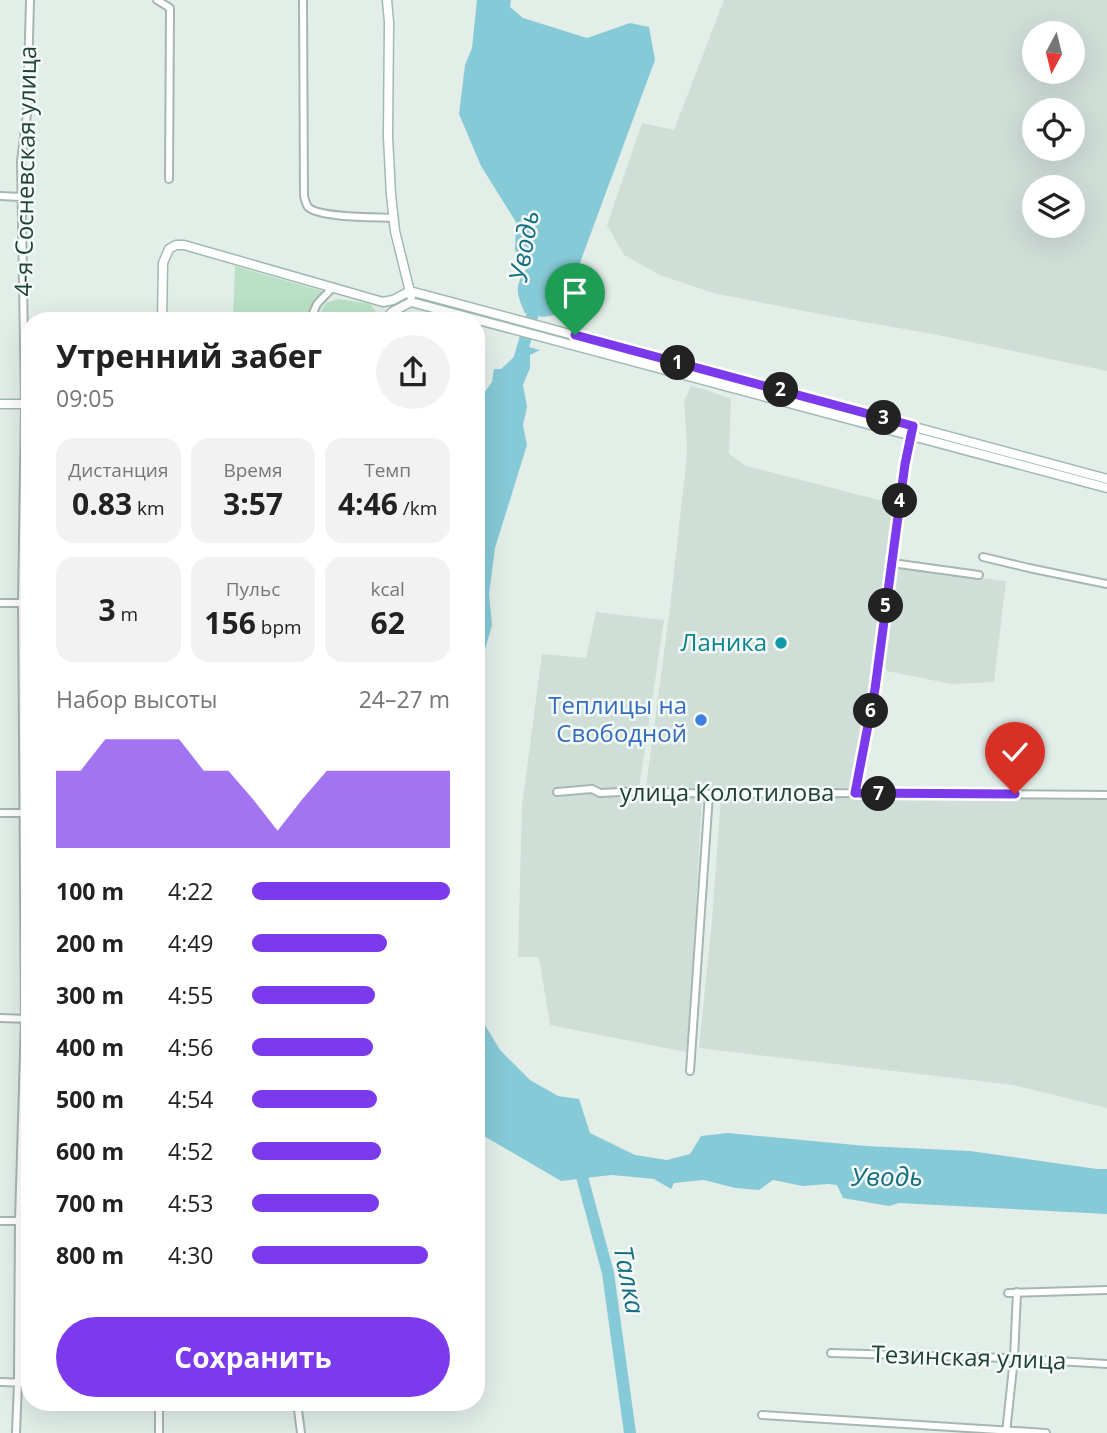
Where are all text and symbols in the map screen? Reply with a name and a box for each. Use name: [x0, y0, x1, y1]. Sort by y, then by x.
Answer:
north arrow: [1022, 21, 1085, 84]
map controls: [1022, 21, 1085, 238]
street label: 4-я Сосневская улица: [6, 45, 43, 297]
button: locate: [1022, 98, 1085, 161]
button: layers: [1022, 175, 1085, 238]
water label: Уводь: [499, 207, 547, 285]
pin: [545, 263, 605, 335]
icon: arrive: [556, 274, 594, 312]
text: Утренний забег: [56, 334, 322, 377]
button: share: [376, 335, 450, 409]
pin: 1: [660, 346, 696, 380]
text: 1: [672, 349, 683, 375]
pin: 2: [764, 372, 798, 408]
text: 2: [775, 376, 786, 402]
text: 09:05: [56, 382, 115, 414]
pin: 3: [866, 400, 902, 436]
text: 3: [878, 404, 889, 430]
text: Дистанция: [68, 457, 168, 483]
text: Время: [223, 457, 283, 483]
text: Темп: [364, 457, 411, 483]
text: 0.83: [72, 483, 132, 524]
text: 3:57: [223, 483, 283, 524]
text: 4:46: [338, 483, 398, 524]
pin: 4: [883, 484, 918, 518]
text: 4: [894, 487, 905, 513]
text: km: [132, 495, 165, 521]
text: /km: [398, 495, 437, 521]
text: Пульс: [226, 576, 280, 602]
text: kcal: [370, 576, 405, 602]
pin: 5: [868, 588, 903, 624]
text: 3: [98, 589, 116, 630]
text: 5: [880, 592, 891, 618]
text: m: [116, 601, 138, 627]
text: 156: [204, 602, 256, 643]
text: 62: [371, 602, 405, 643]
text: bpm: [256, 614, 302, 640]
place label: Ланика: [681, 625, 767, 658]
marker: Ланика: [773, 635, 789, 651]
text: Набор высоты: [56, 683, 218, 715]
text: 24–27 m: [359, 683, 450, 715]
place label: Теплицы на Свободной: [548, 688, 687, 749]
pin: 6: [854, 694, 888, 728]
text: 6: [865, 697, 876, 723]
marker: Теплицы на Свободной: [693, 712, 709, 728]
pin: [985, 722, 1045, 794]
icon: check: [996, 733, 1034, 771]
street label: улица Колотилова: [620, 775, 834, 808]
pin: 7: [862, 776, 896, 812]
text: 7: [873, 780, 884, 806]
text: 100 m: [56, 875, 124, 907]
text: 4:22: [168, 875, 214, 907]
text: 200 m: [56, 927, 124, 959]
text: 4:49: [168, 927, 214, 959]
text: 300 m: [56, 979, 124, 1011]
text: 4:55: [168, 979, 214, 1011]
text: 400 m: [56, 1031, 124, 1063]
text: 4:56: [168, 1031, 214, 1063]
text: 500 m: [56, 1083, 124, 1115]
text: 4:54: [168, 1083, 214, 1115]
text: 600 m: [56, 1135, 124, 1167]
text: 4:52: [168, 1135, 214, 1167]
water label: Уводь: [850, 1158, 923, 1194]
text: 700 m: [56, 1187, 124, 1219]
text: 4:53: [168, 1187, 214, 1219]
text: 800 m: [56, 1239, 124, 1271]
text: 4:30: [168, 1239, 214, 1271]
water label: Талка: [606, 1243, 654, 1317]
button: Сохранить: [56, 1317, 450, 1397]
street label: Тезинская улица: [871, 1337, 1067, 1376]

